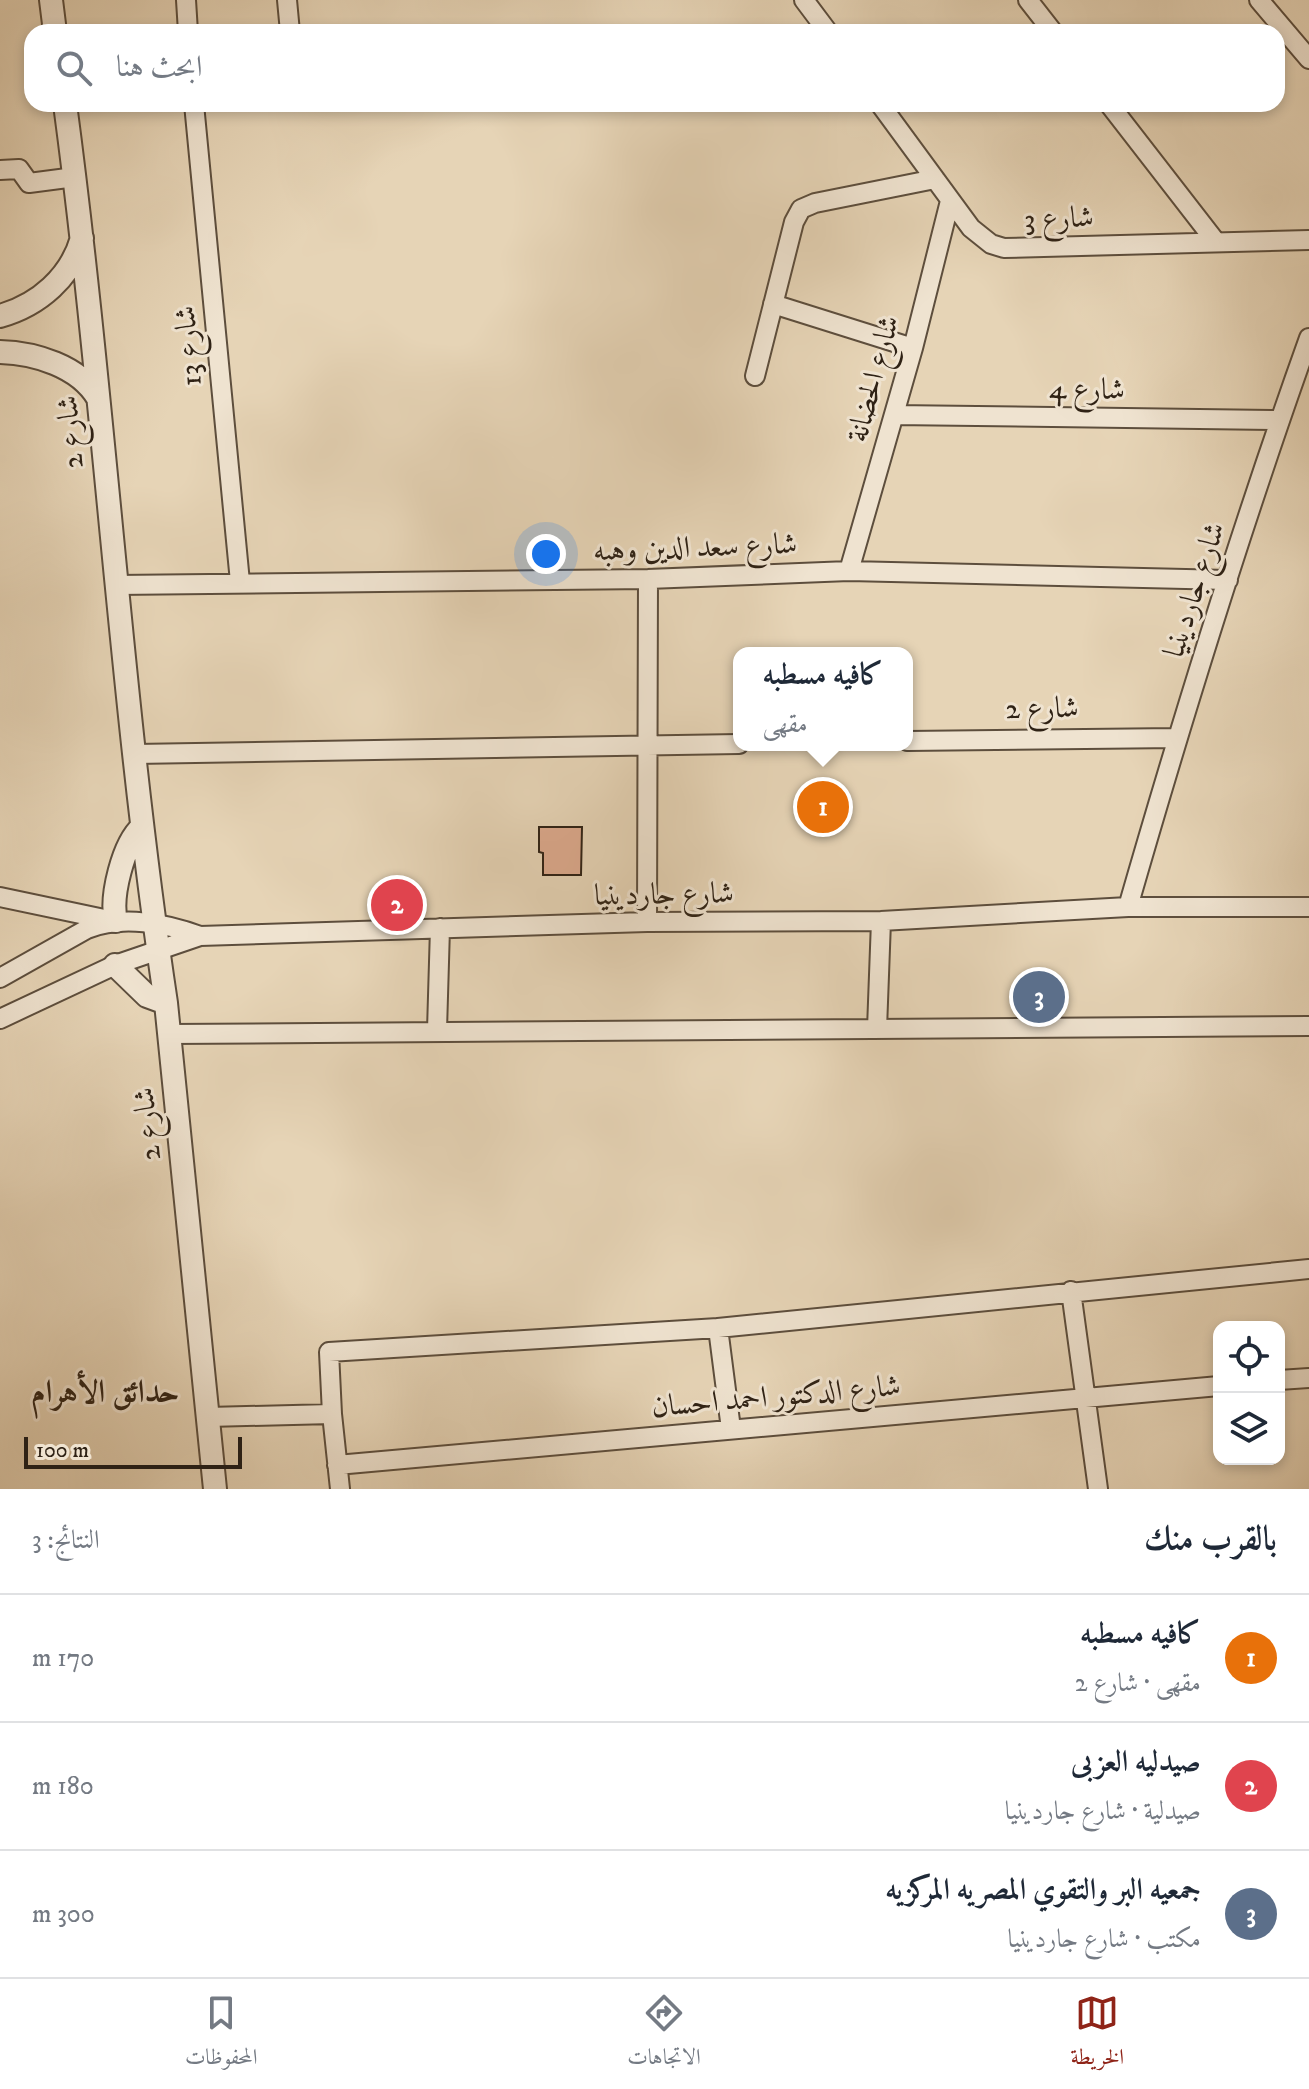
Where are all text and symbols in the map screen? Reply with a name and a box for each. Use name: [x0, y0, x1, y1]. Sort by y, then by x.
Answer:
search box: [24, 24, 1285, 112]
icon: search: [52, 46, 96, 90]
text: ابحث هنا: [116, 49, 202, 86]
street label: شارع 3: [1024, 199, 1095, 244]
street label: شارع 13: [167, 304, 216, 388]
street label: شارع الحضانة: [839, 312, 913, 448]
street label: شارع 4: [1049, 371, 1125, 414]
street label: شارع 2: [49, 393, 98, 470]
street label: شارع جاردينيا: [1156, 518, 1239, 664]
street label: شارع سعد الدين وهبه: [592, 526, 798, 575]
your location: [526, 534, 566, 574]
popup: [733, 647, 913, 751]
text: كافيه مسطبه: [762, 657, 884, 694]
street label: شارع 2: [1005, 690, 1079, 733]
text: مقهى: [762, 708, 808, 741]
pin: 1: [797, 777, 849, 837]
pin: 2: [371, 875, 423, 935]
street label: شارع جاردينيا: [594, 875, 734, 920]
pin: 3: [1013, 967, 1065, 1027]
street label: شارع 2: [126, 1085, 175, 1162]
map controls: [1213, 1321, 1285, 1465]
button: locate: [1213, 1321, 1285, 1393]
street label: شارع الدكتور احمد احسان: [650, 1368, 903, 1431]
district label: حدائق الأهرام: [31, 1370, 179, 1419]
button: layers: [1213, 1393, 1285, 1465]
scale bar: [24, 1433, 242, 1469]
text: 100 m: [36, 1437, 89, 1464]
text: بالقرب منك: [1144, 1518, 1277, 1560]
text: النتائج: 3: [32, 1524, 100, 1557]
text: كافيه مسطبه: [1080, 1616, 1201, 1653]
text: 170 m: [32, 1642, 94, 1675]
text: 1: [1246, 1642, 1256, 1675]
text: مقهى · شارع 2: [1075, 1667, 1201, 1700]
text: صيدليه العزبى: [1071, 1744, 1201, 1781]
text: 180 m: [32, 1770, 94, 1803]
text: 2: [1245, 1770, 1257, 1803]
text: صيدلية · شارع جاردينيا: [1005, 1795, 1201, 1828]
text: جمعيه البر والتقوي المصريه المركزيه: [885, 1872, 1201, 1909]
text: 300 m: [32, 1898, 95, 1931]
text: 3: [1246, 1898, 1256, 1931]
text: مكتب · شارع جاردينيا: [1008, 1923, 1201, 1956]
tab: المحفوظات: [185, 1991, 257, 2078]
tab: الاتجاهات: [627, 1991, 701, 2078]
tab: الخريطة: [1071, 1991, 1124, 2078]

